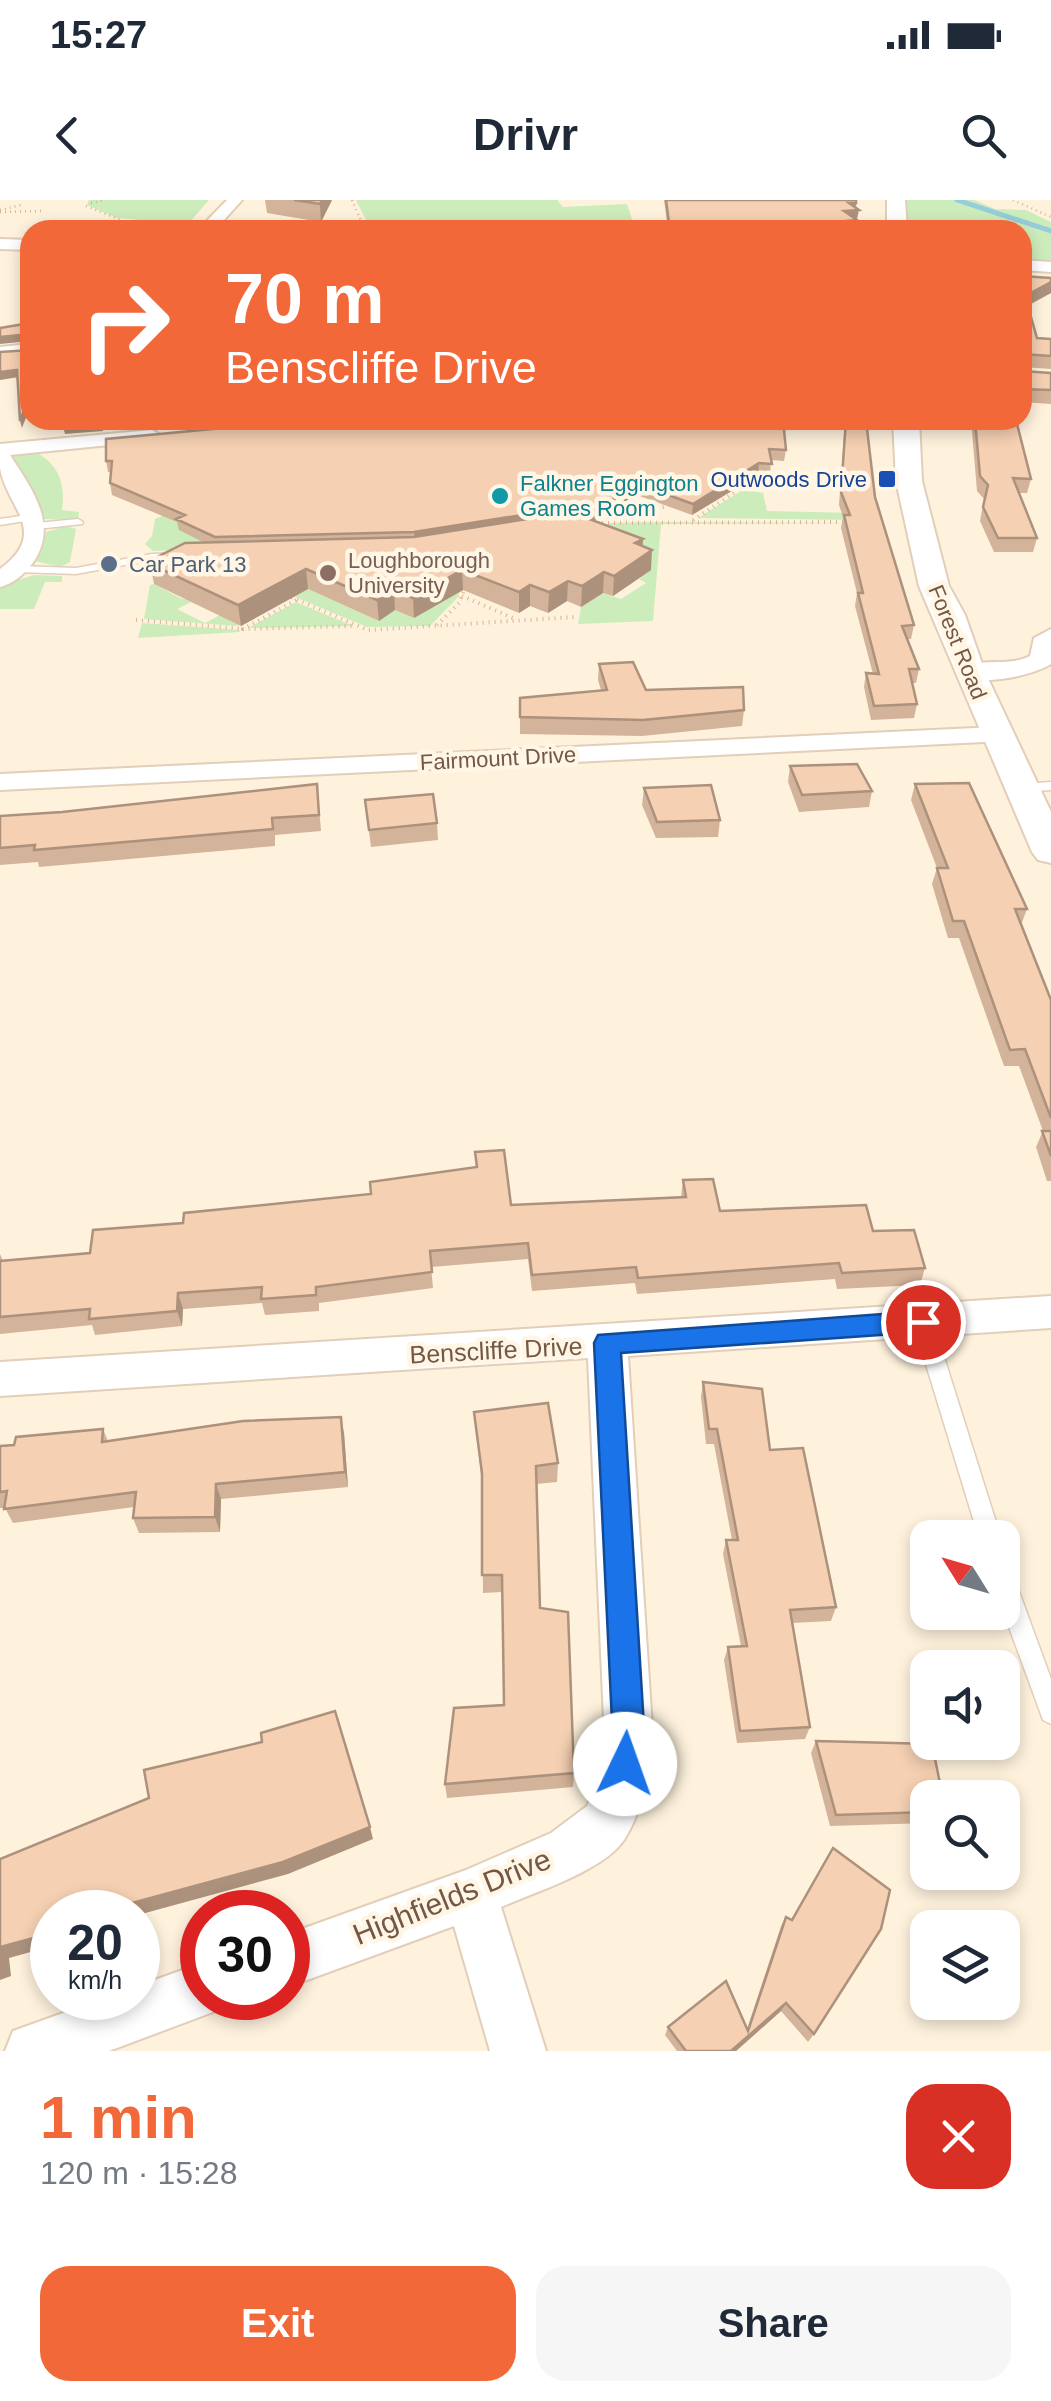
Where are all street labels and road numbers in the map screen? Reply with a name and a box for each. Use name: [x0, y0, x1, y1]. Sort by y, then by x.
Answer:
street label: Forest Road: [923, 581, 992, 703]
street label: Fairmount Drive: [419, 742, 577, 775]
street label: Benscliffe Drive: [409, 1331, 583, 1369]
street label: Highfields Drive: [348, 1842, 555, 1951]

